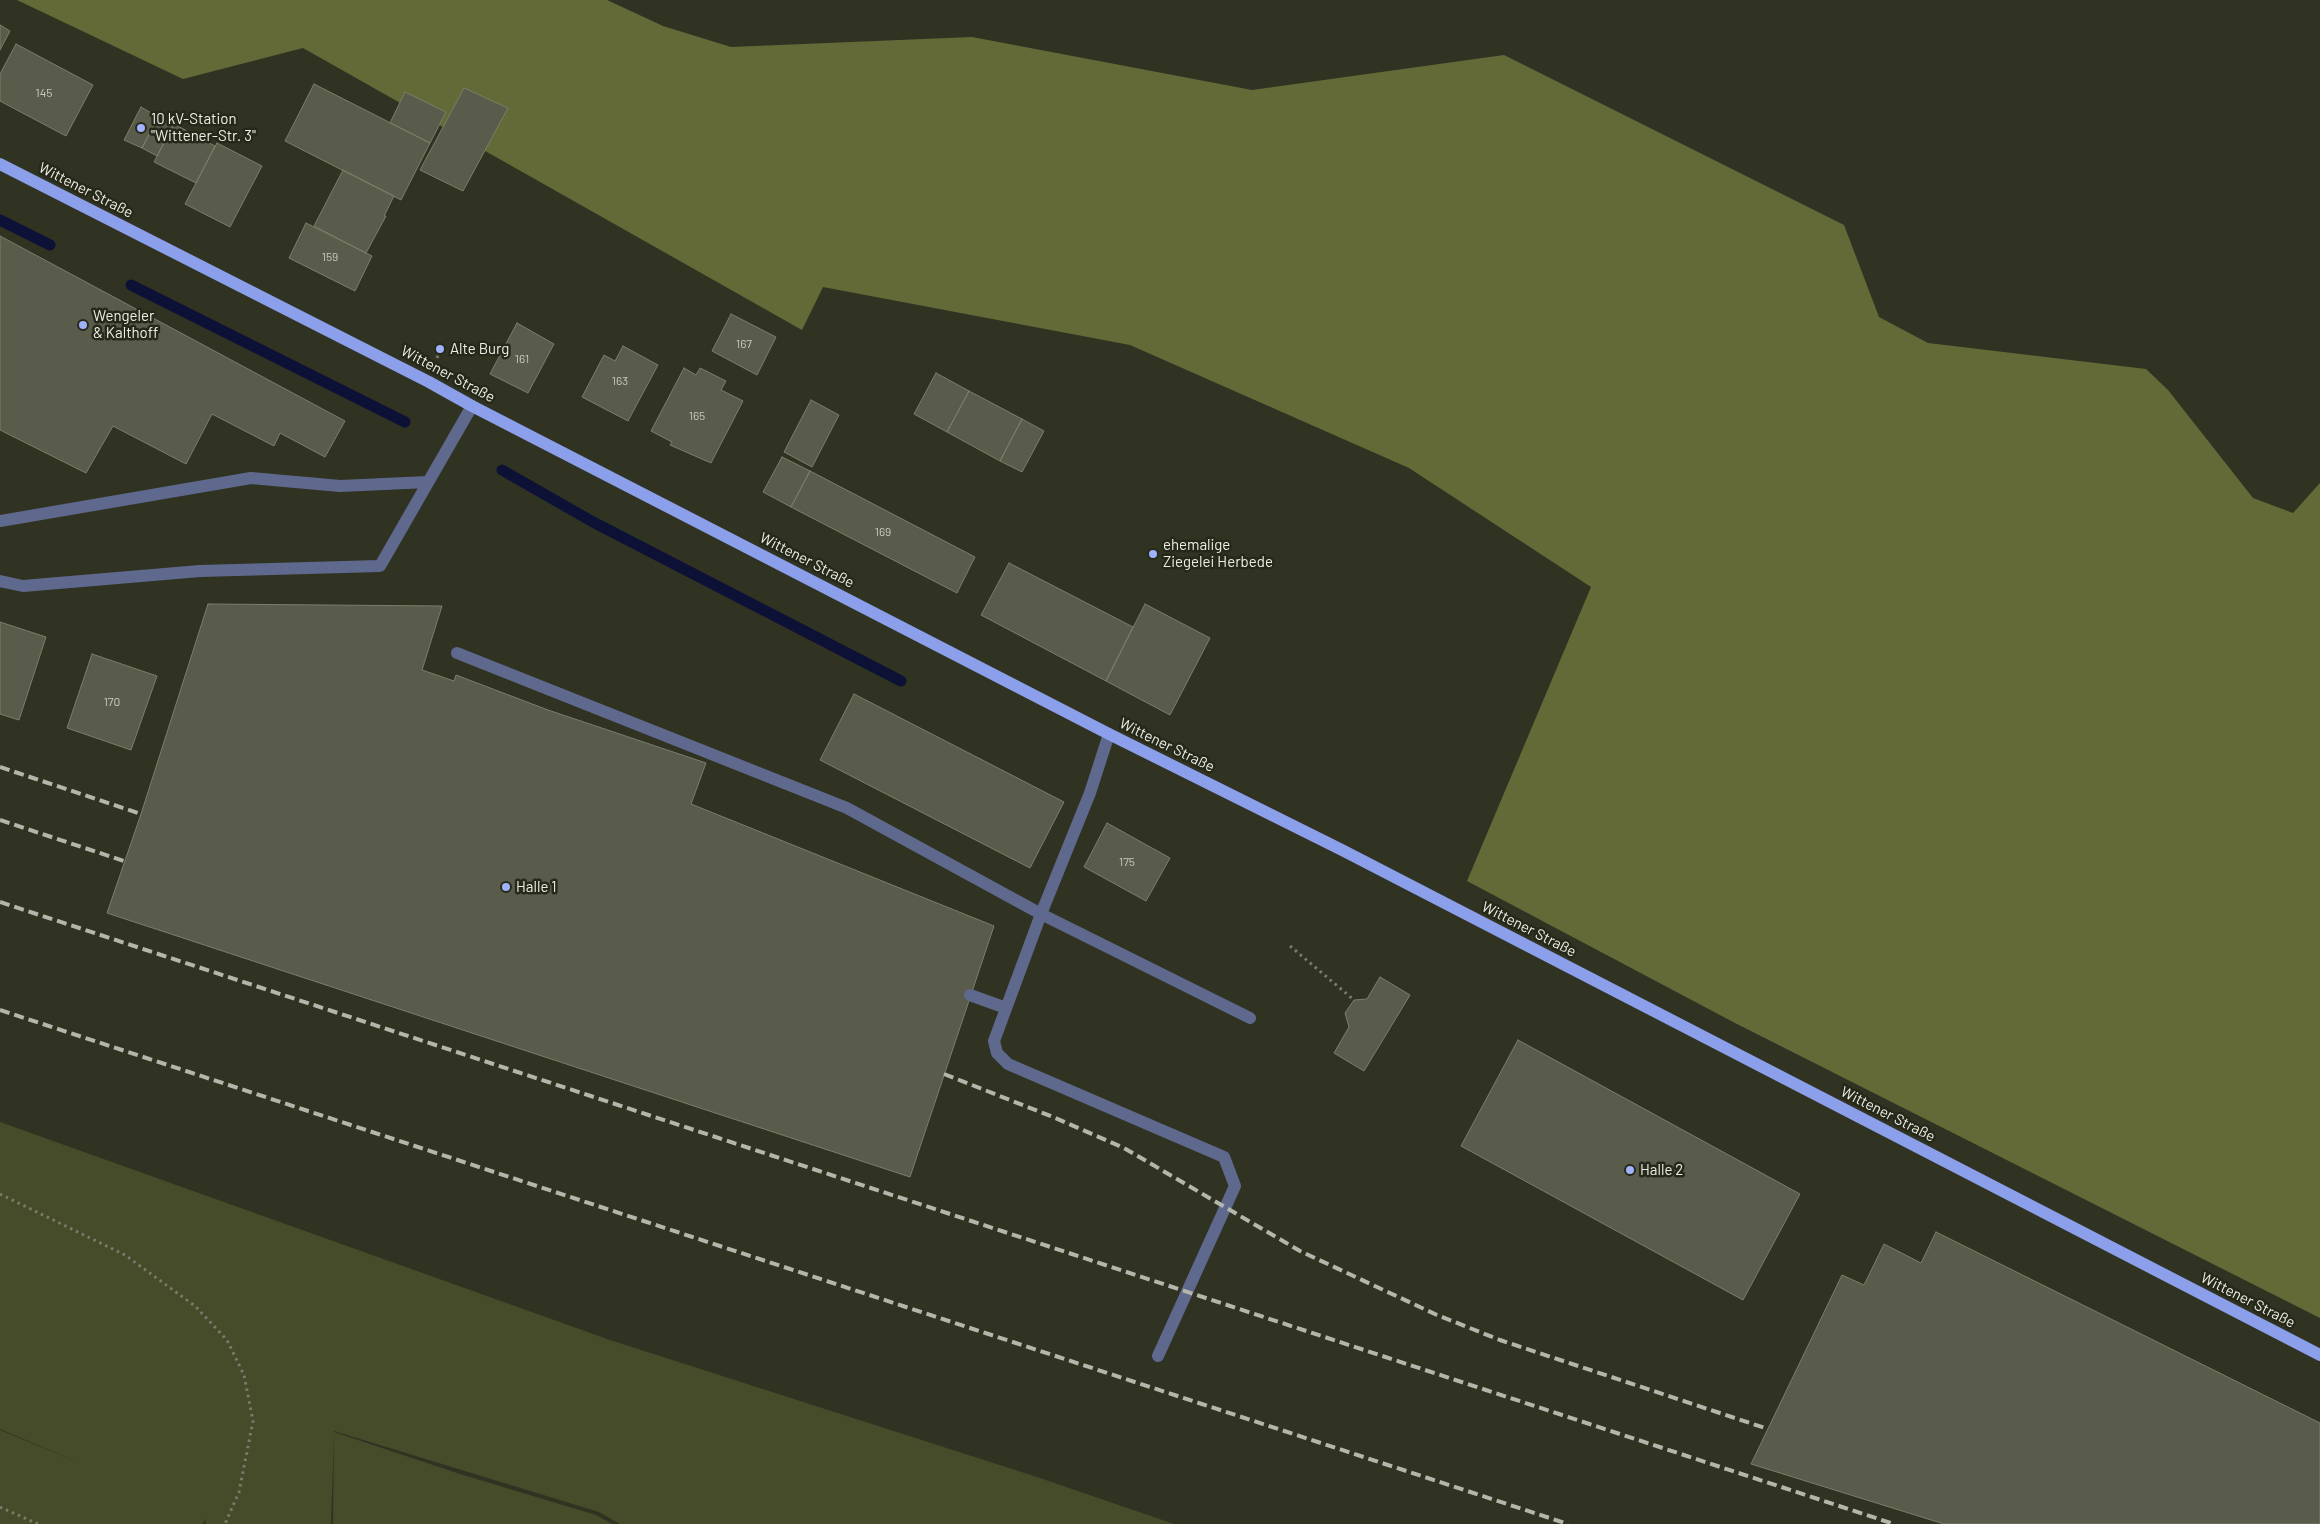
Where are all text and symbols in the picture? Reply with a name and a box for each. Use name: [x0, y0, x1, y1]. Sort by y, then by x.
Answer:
house number: 145: [36, 86, 52, 100]
place label: 10 kV-Station "Wittener-Str. 3": [151, 110, 256, 145]
marker: 10 kV-Station "Wittener-Str. 3": [135, 122, 147, 134]
street label: Wittener Straße: [36, 158, 136, 222]
house number: 159: [322, 250, 338, 264]
place label: Wengeler & Kalthoff: [93, 307, 158, 342]
marker: Wengeler & Kalthoff: [77, 319, 89, 331]
house number: 167: [736, 337, 752, 351]
place label: Alte Burg: [450, 340, 509, 358]
street label: Wittener Straße: [398, 342, 498, 406]
marker: Alte Burg: [434, 343, 446, 355]
house number: 161: [515, 352, 529, 366]
house number: 163: [612, 374, 628, 388]
house number: 165: [689, 409, 705, 423]
house number: 169: [875, 525, 891, 539]
street label: Wittener Straße: [757, 528, 857, 592]
place label: ehemalige Ziegelei Herbede: [1163, 536, 1273, 571]
marker: ehemalige Ziegelei Herbede: [1147, 548, 1159, 560]
house number: 170: [104, 695, 120, 709]
street label: Wittener Straße: [1116, 714, 1218, 776]
house number: 175: [1119, 855, 1135, 869]
place label: Halle 1: [516, 878, 557, 896]
marker: Halle 1: [500, 881, 512, 893]
street label: Wittener Straße: [1479, 897, 1579, 961]
street label: Wittener Straße: [1838, 1082, 1938, 1146]
place label: Halle 2: [1640, 1161, 1683, 1179]
marker: Halle 2: [1624, 1164, 1636, 1176]
street label: Wittener Straße: [2198, 1268, 2298, 1332]

